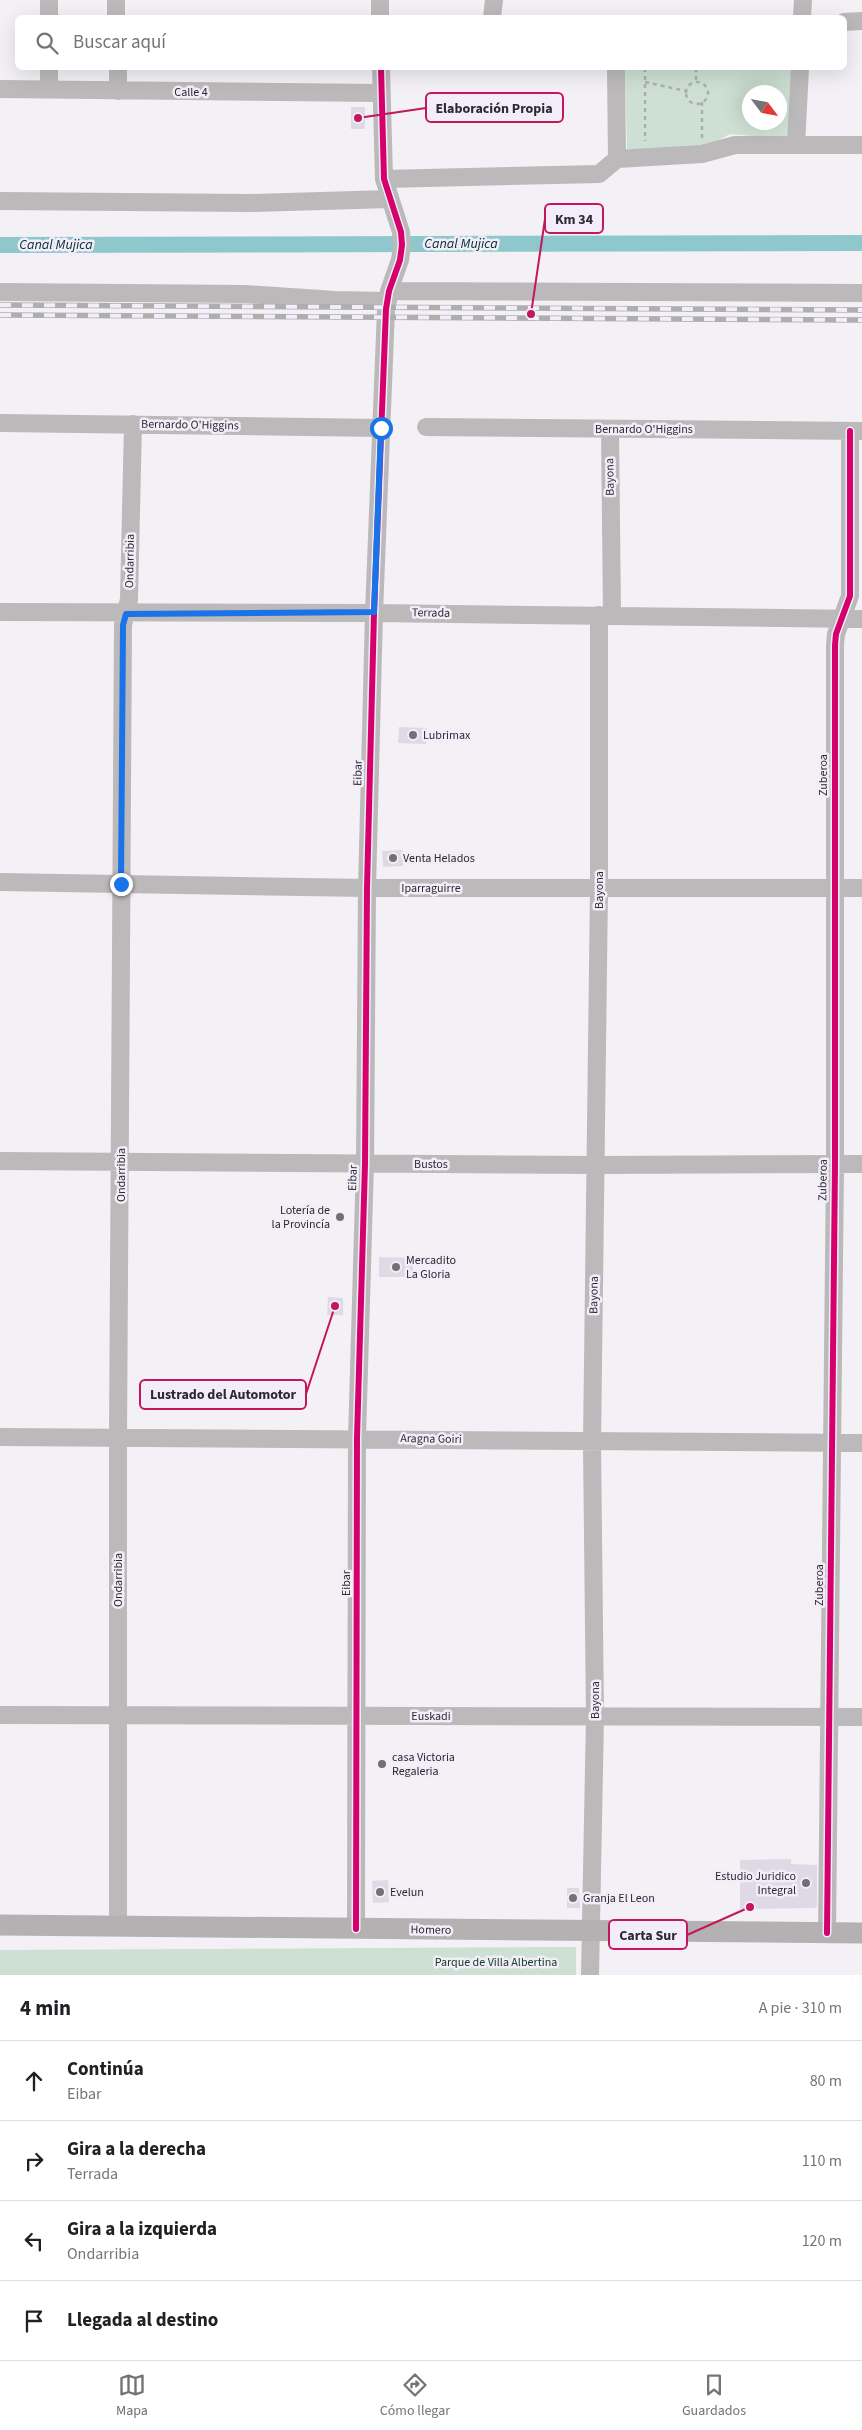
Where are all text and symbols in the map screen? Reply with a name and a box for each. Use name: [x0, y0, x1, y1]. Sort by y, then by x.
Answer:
search box: [15, 15, 847, 70]
icon: search: [33, 29, 61, 57]
text: Buscar aquí: [73, 29, 166, 56]
street label: Calle 4: [174, 84, 208, 101]
north arrow: [742, 85, 787, 130]
callout: Elaboración Propia: [426, 93, 563, 122]
text: Elaboración Propia: [435, 99, 553, 119]
callout: Km 34: [545, 204, 603, 233]
text: Km 34: [555, 210, 594, 230]
water label: Canal Mujica: [424, 234, 498, 254]
water label: Canal Mujica: [19, 235, 93, 255]
street label: Bernardo O'Higgins: [141, 416, 239, 434]
route start: [370, 417, 393, 440]
street label: Bernardo O'Higgins: [595, 421, 693, 438]
street label: Bayona: [601, 458, 619, 496]
street label: Ondarribia: [121, 534, 139, 588]
street label: Terrada: [412, 604, 450, 622]
place label: Lubrimax: [423, 727, 471, 744]
marker: Lubrimax: [407, 729, 419, 741]
street label: Zuberoa: [815, 754, 832, 796]
street label: Eibar: [349, 759, 367, 786]
place label: Venta Helados: [403, 850, 475, 867]
marker: Venta Helados: [387, 852, 399, 864]
street label: Bayona: [591, 871, 608, 909]
route end: [110, 873, 133, 896]
street label: Iparraguirre: [401, 880, 461, 897]
street label: Ondarribia: [113, 1148, 130, 1202]
street label: Bustos: [414, 1156, 448, 1173]
street label: Zuberoa: [814, 1159, 832, 1201]
street label: Eibar: [344, 1164, 362, 1191]
place label: Lotería de la Provincía: [272, 1202, 330, 1233]
marker: Lotería de la Provincía: [334, 1211, 346, 1223]
place label: Mercadito La Gloria: [406, 1252, 456, 1283]
marker: Mercadito La Gloria: [390, 1261, 402, 1273]
street label: Bayona: [585, 1276, 603, 1314]
callout: Lustrado del Automotor: [140, 1380, 306, 1409]
text: Lustrado del Automotor: [150, 1385, 297, 1405]
street label: Aragna Goiri: [400, 1430, 462, 1448]
street label: Ondarribia: [110, 1553, 127, 1607]
street label: Zuberoa: [811, 1564, 828, 1606]
street label: Eibar: [338, 1569, 355, 1596]
street label: Bayona: [587, 1681, 604, 1719]
street label: Euskadi: [411, 1708, 451, 1725]
place label: casa Victoria Regaleria: [392, 1749, 455, 1780]
marker: casa Victoria Regaleria: [376, 1758, 388, 1770]
place label: Estudio Juridico Integral: [715, 1868, 796, 1899]
marker: Estudio Juridico Integral: [800, 1877, 812, 1889]
place label: Evelun: [390, 1884, 424, 1901]
marker: Evelun: [374, 1886, 386, 1898]
place label: Granja El Leon: [583, 1890, 655, 1907]
marker: Granja El Leon: [567, 1892, 579, 1904]
callout: Carta Sur: [609, 1920, 687, 1949]
street label: Homero: [410, 1921, 452, 1939]
text: Carta Sur: [619, 1926, 677, 1946]
park label: Parque de Villa Albertina: [435, 1954, 557, 1971]
text: 4 min: [20, 1993, 71, 2023]
text: A pie · 310 m: [759, 1997, 842, 2019]
text: Continúa: [67, 2056, 144, 2083]
icon: ahead: [20, 2067, 48, 2095]
text: 80 m: [810, 2070, 842, 2092]
text: Eibar: [67, 2083, 102, 2105]
text: Gira a la derecha: [67, 2136, 206, 2163]
icon: right: [20, 2147, 48, 2175]
text: 110 m: [802, 2150, 842, 2172]
text: Terrada: [67, 2163, 118, 2185]
text: Gira a la izquierda: [67, 2216, 217, 2243]
icon: left: [20, 2227, 48, 2255]
text: 120 m: [802, 2230, 842, 2252]
text: Ondarribia: [67, 2243, 139, 2265]
icon: arrive: [20, 2307, 48, 2335]
text: Llegada al destino: [67, 2307, 218, 2334]
tab: Mapa: [116, 2371, 148, 2421]
tab: Cómo llegar: [380, 2371, 450, 2421]
tab: Guardados: [682, 2371, 746, 2421]

